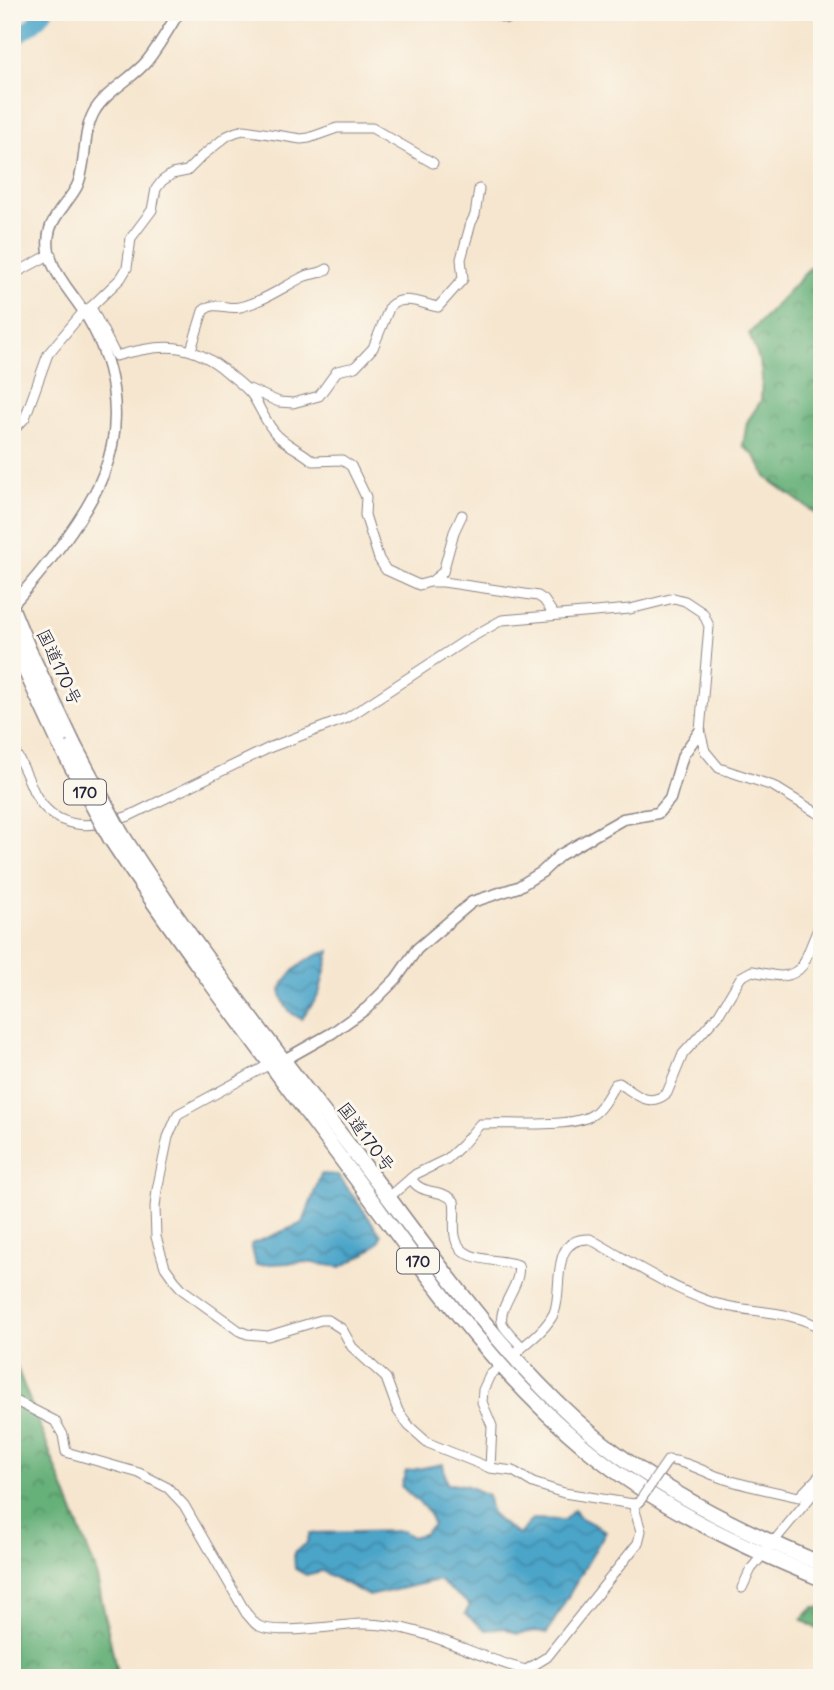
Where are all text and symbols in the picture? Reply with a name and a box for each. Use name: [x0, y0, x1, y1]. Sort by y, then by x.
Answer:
street label: 国道170号: [32, 625, 87, 709]
road number: 170: [64, 779, 106, 804]
street label: 国道170号: [333, 1097, 400, 1176]
road number: 170: [397, 1248, 439, 1274]

